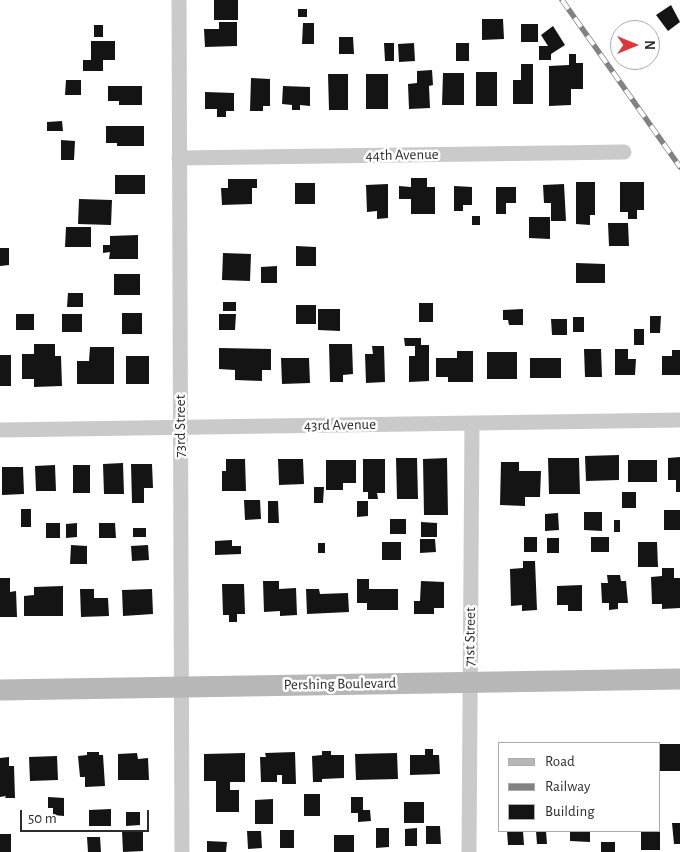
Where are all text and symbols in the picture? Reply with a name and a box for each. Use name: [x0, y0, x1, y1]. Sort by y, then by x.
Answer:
north arrow: [610, 20, 660, 70]
text: N: [642, 40, 656, 50]
street label: 44th Avenue: [365, 145, 439, 165]
street label: 73rd Street: [171, 395, 189, 457]
street label: 43rd Avenue: [304, 415, 376, 435]
street label: 71st Street: [460, 607, 480, 667]
street label: Pershing Boulevard: [284, 674, 396, 694]
legend: [498, 742, 660, 832]
text: Road: [545, 754, 575, 769]
text: Railway: [545, 779, 590, 794]
scale bar: [22, 800, 151, 832]
text: Building: [545, 804, 595, 819]
text: 50 m: [28, 811, 57, 826]

